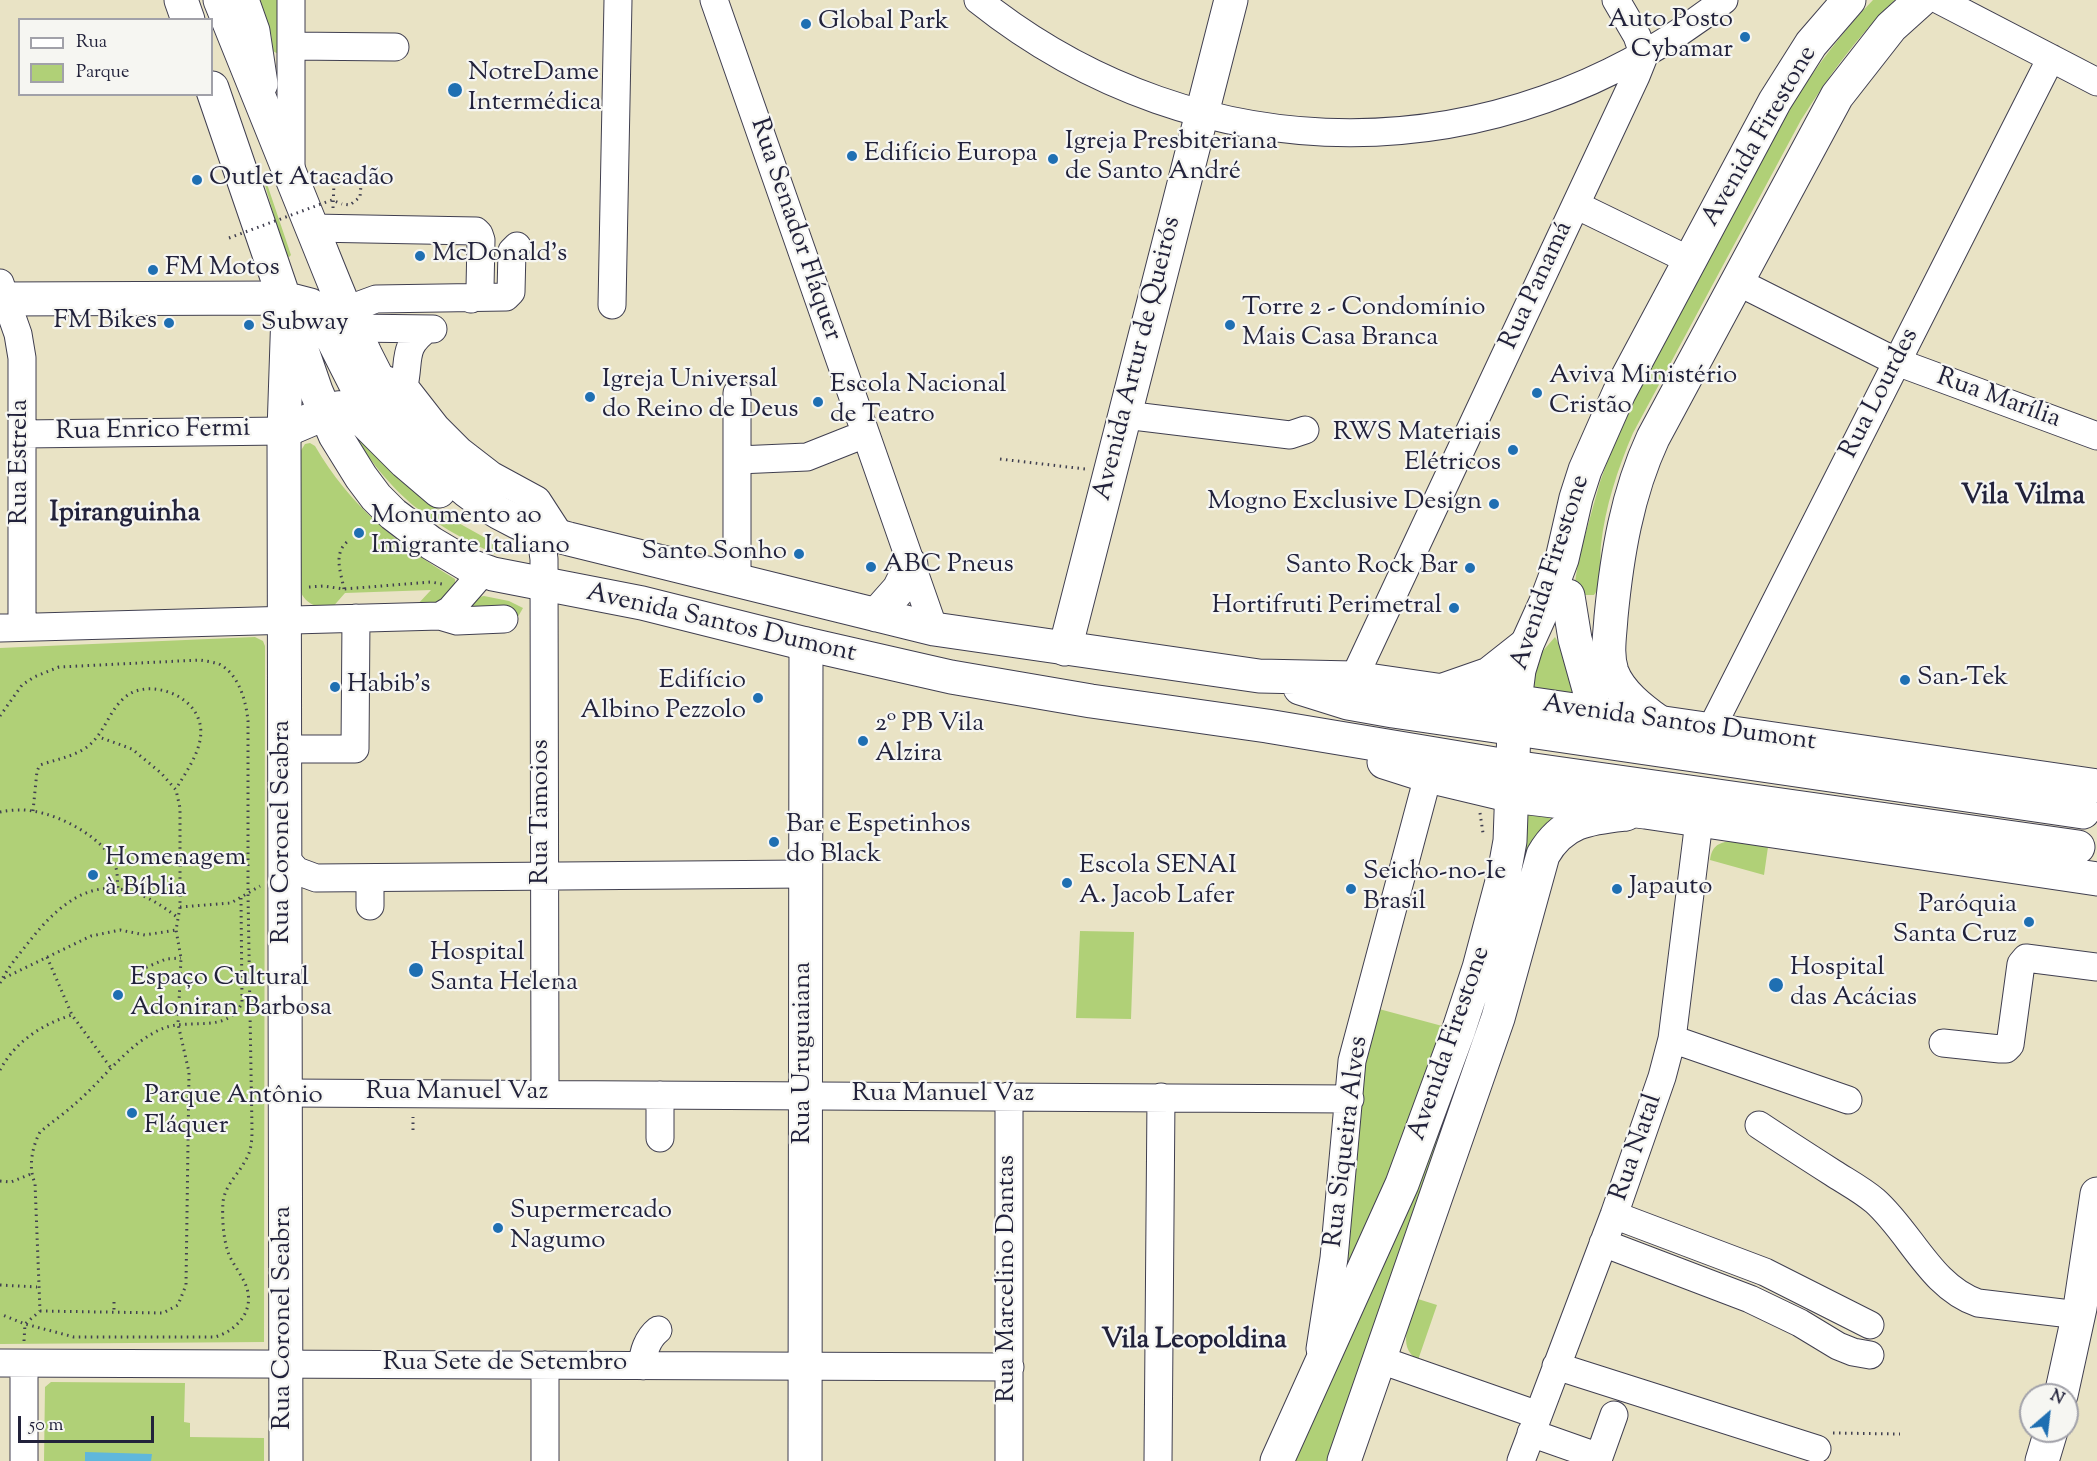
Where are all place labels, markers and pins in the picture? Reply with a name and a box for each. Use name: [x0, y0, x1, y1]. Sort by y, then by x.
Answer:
place label: Auto Posto Cybamar: [1608, 6, 1733, 67]
place label: Global Park: [818, 8, 949, 40]
marker: Global Park: [799, 17, 813, 31]
marker: Auto Posto Cybamar: [1738, 30, 1752, 44]
place label: NotreDame Intermédica: [468, 59, 601, 120]
marker: NotreDame Intermédica: [446, 81, 464, 99]
place label: Igreja Presbiteriana de Santo André: [1065, 128, 1278, 190]
place label: Edifício Europa: [864, 140, 1038, 172]
marker: Edifício Europa: [845, 149, 859, 163]
marker: Igreja Presbiteriana de Santo André: [1046, 152, 1060, 166]
place label: Outlet Atacadão: [209, 164, 394, 196]
marker: Outlet Atacadão: [190, 173, 204, 187]
place label: McDonald's: [432, 240, 567, 272]
marker: McDonald's: [413, 249, 427, 263]
place label: FM Motos: [165, 254, 280, 286]
marker: FM Motos: [146, 263, 160, 277]
place label: Torre 2 - Condomínio Mais Casa Branca: [1242, 294, 1485, 356]
place label: FM Bikes: [53, 307, 157, 339]
place label: Subway: [261, 309, 349, 341]
marker: FM Bikes: [162, 316, 176, 330]
marker: Subway: [242, 318, 256, 332]
marker: Torre 2 - Condomínio Mais Casa Branca: [1223, 318, 1237, 332]
place label: Aviva Ministério Cristão: [1549, 362, 1737, 424]
place label: Igreja Universal do Reino de Deus: [602, 366, 798, 428]
place label: Escola Nacional de Teatro: [830, 371, 1007, 432]
marker: Aviva Ministério Cristão: [1530, 386, 1544, 400]
marker: Igreja Universal do Reino de Deus: [583, 390, 597, 404]
marker: Escola Nacional de Teatro: [811, 395, 825, 409]
place label: RWS Materiais Elétricos: [1333, 419, 1501, 480]
marker: RWS Materiais Elétricos: [1506, 443, 1520, 457]
place label: Mogno Exclusive Design: [1207, 488, 1482, 520]
marker: Mogno Exclusive Design: [1487, 497, 1501, 511]
place label: Monumento ao Imigrante Italiano: [371, 502, 570, 564]
marker: Monumento ao Imigrante Italiano: [352, 526, 366, 540]
place label: Santo Sonho: [641, 538, 787, 570]
marker: Santo Sonho: [792, 547, 806, 561]
place label: ABC Pneus: [883, 551, 1014, 583]
place label: Santo Rock Bar: [1286, 552, 1458, 584]
marker: ABC Pneus: [864, 560, 878, 574]
marker: Santo Rock Bar: [1463, 561, 1477, 575]
place label: Hortifruti Perimetral: [1212, 592, 1442, 624]
marker: Hortifruti Perimetral: [1447, 601, 1461, 615]
place label: San-Tek: [1917, 664, 2008, 696]
place label: Edifício Albino Pezzolo: [580, 667, 746, 728]
place label: Habib's: [347, 671, 430, 703]
marker: San-Tek: [1898, 673, 1912, 687]
marker: Habib's: [328, 680, 342, 694]
marker: Edifício Albino Pezzolo: [751, 691, 765, 705]
place label: 2º PB Vila Alzira: [875, 710, 984, 772]
marker: 2º PB Vila Alzira: [856, 734, 870, 748]
place label: Bar e Espetinhos do Black: [786, 811, 970, 873]
marker: Bar e Espetinhos do Black: [767, 835, 781, 849]
place label: Homenagem à Bíblia: [105, 844, 246, 906]
place label: Escola SENAI A. Jacob Lafer: [1079, 852, 1237, 914]
place label: Seicho-no-Ie Brasil: [1363, 858, 1506, 920]
marker: Homenagem à Bíblia: [86, 868, 100, 882]
place label: Japauto: [1629, 873, 1712, 905]
marker: Escola SENAI A. Jacob Lafer: [1060, 876, 1074, 890]
marker: Seicho-no-Ie Brasil: [1344, 882, 1358, 896]
marker: Japauto: [1610, 882, 1624, 896]
place label: Paróquia Santa Cruz: [1893, 891, 2017, 952]
marker: Paróquia Santa Cruz: [2022, 915, 2036, 929]
place label: Hospital Santa Helena: [430, 939, 578, 1000]
place label: Hospital das Acácias: [1790, 954, 1917, 1016]
marker: Hospital Santa Helena: [407, 961, 425, 979]
place label: Espaço Cultural Adoniran Barbosa: [130, 964, 332, 1026]
marker: Hospital das Acácias: [1767, 976, 1785, 994]
marker: Espaço Cultural Adoniran Barbosa: [111, 988, 125, 1002]
place label: Parque Antônio Fláquer: [144, 1082, 323, 1144]
marker: Parque Antônio Fláquer: [125, 1106, 139, 1120]
place label: Supermercado Nagumo: [510, 1197, 672, 1258]
marker: Supermercado Nagumo: [491, 1221, 505, 1235]

